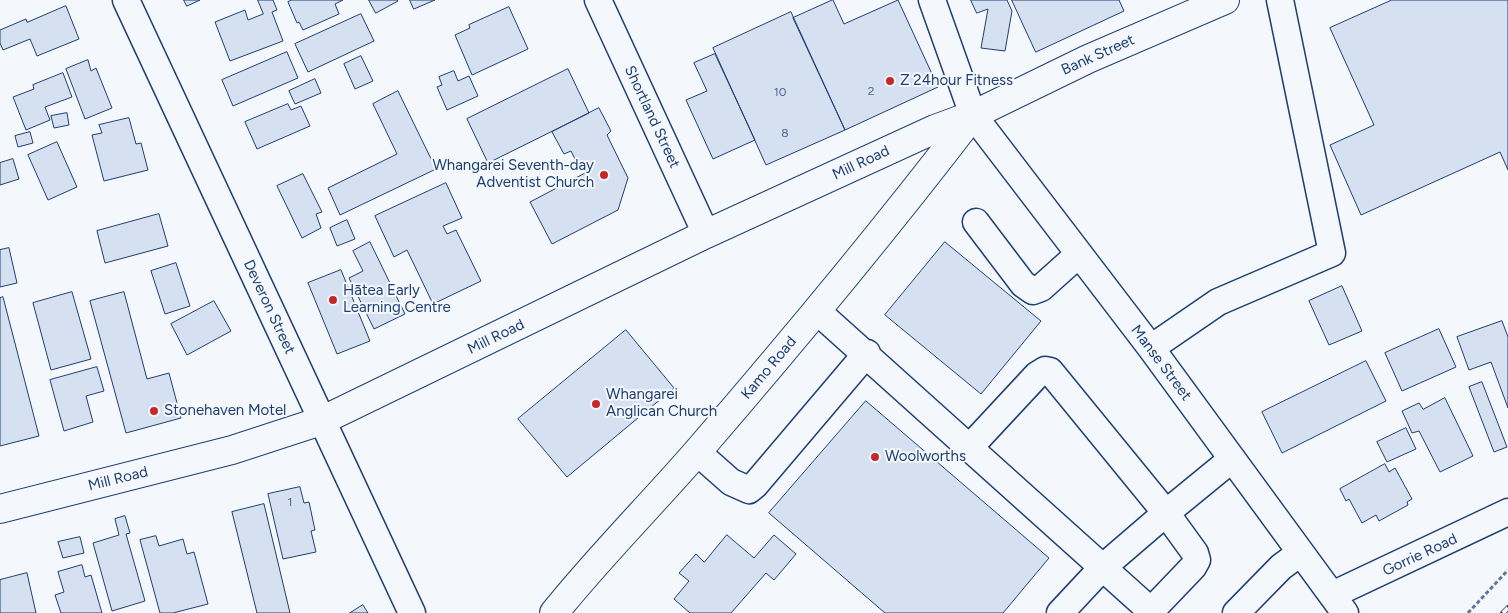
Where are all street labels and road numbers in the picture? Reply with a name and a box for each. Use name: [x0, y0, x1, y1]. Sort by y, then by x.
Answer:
street label: Bank Street: [1059, 31, 1137, 79]
street label: Shortland Street: [620, 63, 684, 171]
street label: Mill Road: [830, 142, 892, 184]
street label: Deveron Street: [239, 257, 299, 357]
street label: Mill Road: [465, 316, 527, 358]
street label: Manse Street: [1127, 322, 1195, 404]
street label: Kamo Road: [738, 333, 800, 403]
street label: Mill Road: [86, 463, 150, 495]
street label: Gorrie Road: [1380, 530, 1460, 580]

